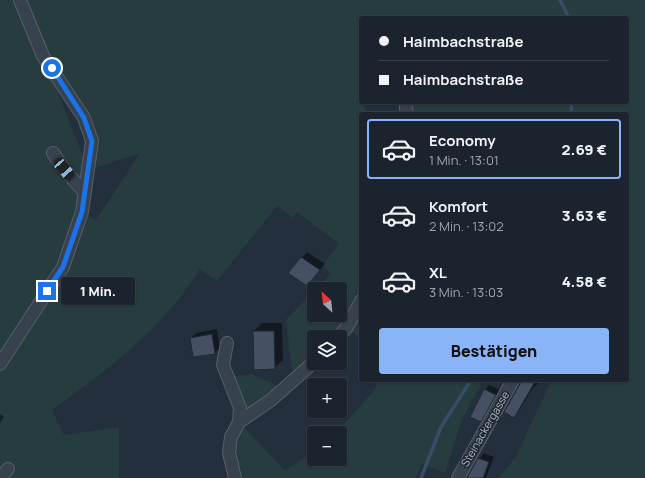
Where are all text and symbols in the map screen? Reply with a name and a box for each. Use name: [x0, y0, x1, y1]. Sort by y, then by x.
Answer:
text: Haimbachstraße: [403, 31, 524, 52]
route start: [43, 59, 61, 77]
text: Haimbachstraße: [403, 69, 524, 90]
text: Economy: [429, 130, 496, 151]
icon: car: [381, 131, 417, 167]
text: 2.69 €: [562, 139, 607, 160]
text: 1 Min. · 13:01: [429, 151, 499, 169]
car: [52, 156, 76, 182]
text: Komfort: [429, 196, 488, 217]
icon: car: [381, 197, 417, 233]
text: 3.63 €: [562, 205, 607, 226]
text: 2 Min. · 13:02: [429, 217, 504, 235]
text: XL: [429, 262, 447, 283]
icon: car: [381, 263, 417, 299]
text: 4.58 €: [562, 271, 607, 292]
callout: 1 Min.: [61, 277, 135, 305]
route end: [38, 282, 56, 300]
text: 1 Min.: [80, 282, 116, 300]
north arrow: [307, 282, 347, 322]
map controls: [307, 282, 347, 466]
text: 3 Min. · 13:03: [429, 283, 503, 301]
button: Bestätigen: [379, 328, 609, 374]
button: layers: [307, 330, 347, 370]
button: +: [307, 378, 347, 418]
street label: Steinackergasse: [457, 388, 513, 469]
button: −: [307, 426, 347, 466]

